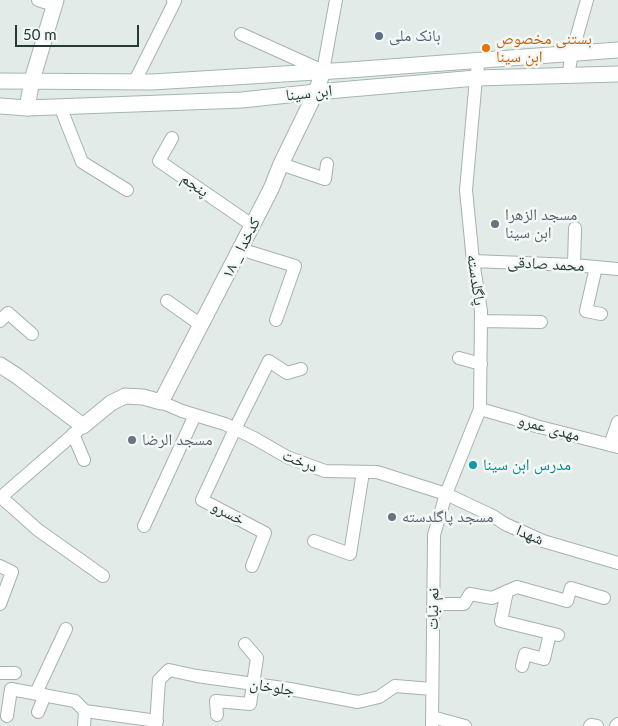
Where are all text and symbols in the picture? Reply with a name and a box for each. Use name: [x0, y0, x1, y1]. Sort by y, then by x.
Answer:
scale bar: [18, 15, 141, 47]
text: 50 m: [23, 25, 57, 43]
place label: بانک ملی: [389, 26, 441, 46]
place label: بستنی مخصوص ابن سینا: [496, 29, 592, 67]
marker: بانک ملی: [373, 30, 385, 42]
marker: بستنی مخصوص ابن سینا: [480, 42, 492, 54]
street label: ابن سینا: [285, 81, 333, 105]
street label: پنجم: [178, 169, 212, 201]
place label: مسجد الزهرا ابن سینا: [505, 205, 577, 243]
street label: ۱۸ _ کدخدا: [218, 214, 264, 282]
marker: مسجد الزهرا ابن سینا: [489, 218, 501, 230]
street label: محمد صادقی: [507, 252, 585, 276]
street label: پاگلدسته: [463, 253, 489, 307]
street label: مهدی عمرو: [516, 410, 582, 446]
place label: مسجد الرضا: [142, 430, 213, 450]
marker: مسجد الرضا: [126, 434, 138, 446]
street label: درخت: [280, 445, 320, 477]
place label: مدرس ابن سینا: [483, 455, 571, 475]
marker: مدرس ابن سینا: [467, 459, 479, 471]
street label: خسرو: [208, 497, 248, 529]
place label: مسجد پاگلدسته: [402, 507, 493, 527]
marker: مسجد پاگلدسته: [386, 511, 398, 523]
street label: شهدا: [513, 521, 547, 549]
street label: نم نبات: [423, 588, 443, 630]
street label: جلوخان: [248, 674, 296, 700]

